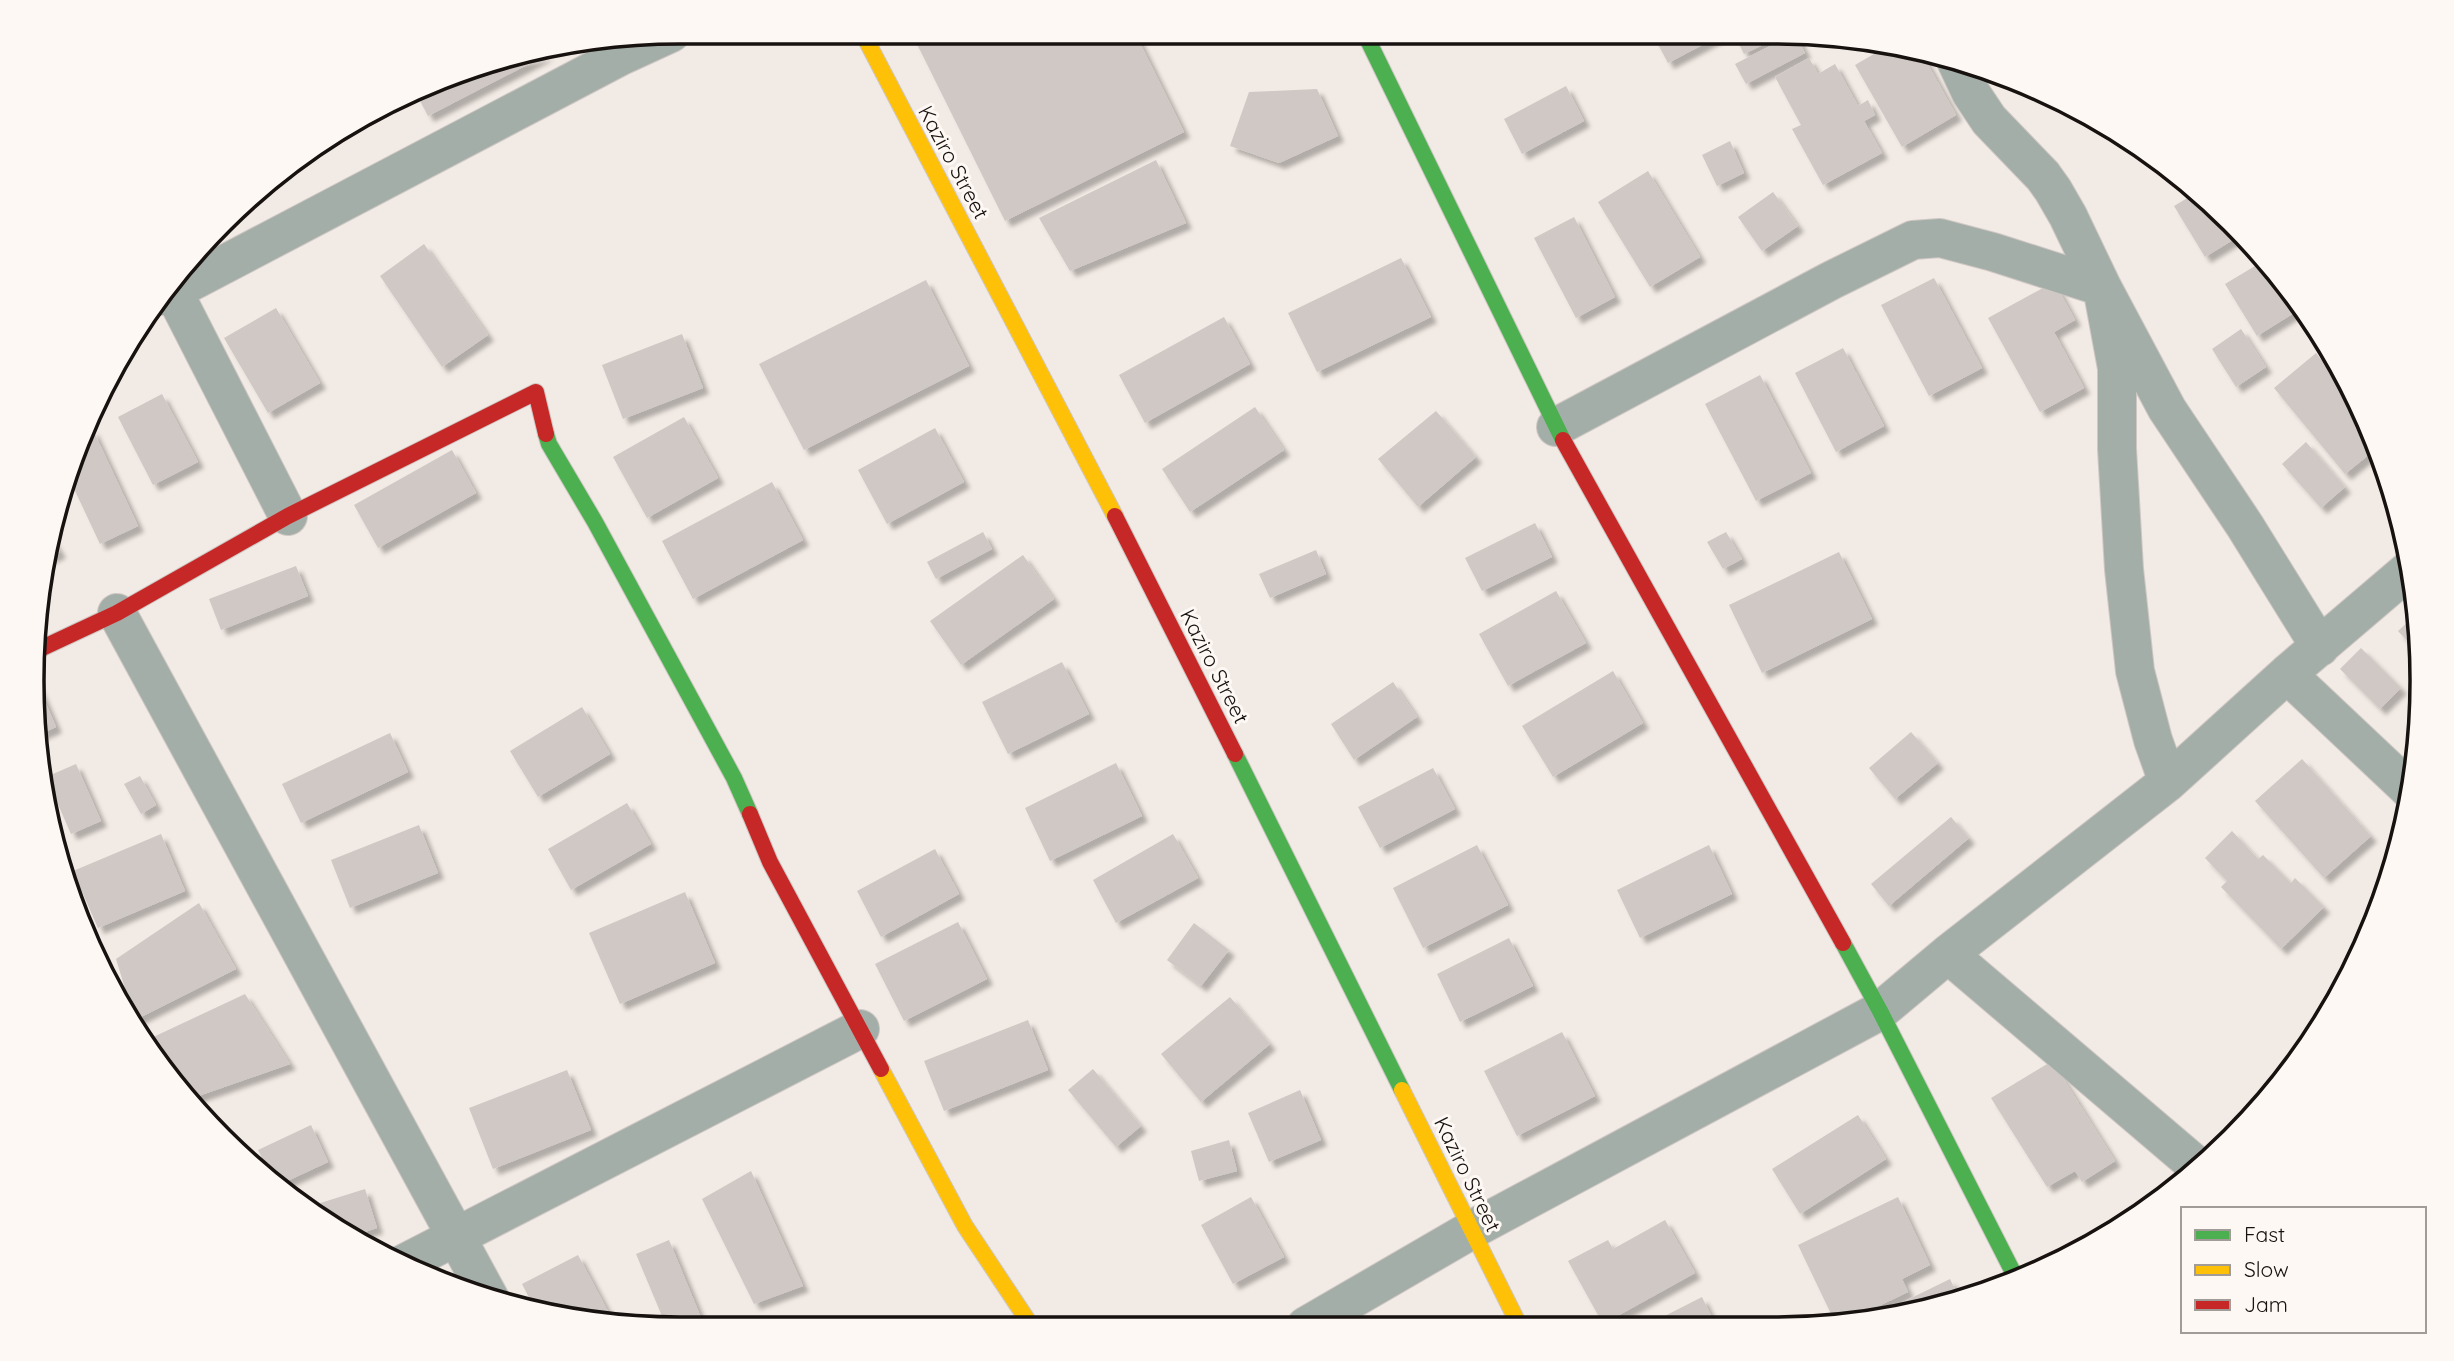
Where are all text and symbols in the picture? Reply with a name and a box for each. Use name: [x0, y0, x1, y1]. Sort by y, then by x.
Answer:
street label: Kaziro Street: [913, 101, 995, 223]
street label: Kaziro Street: [1175, 604, 1255, 728]
street label: Kaziro Street: [1429, 1112, 1507, 1236]
legend: [2181, 1207, 2426, 1333]
text: Fast: [2244, 1221, 2285, 1247]
text: Slow: [2244, 1256, 2289, 1282]
text: Jam: [2244, 1291, 2288, 1317]

